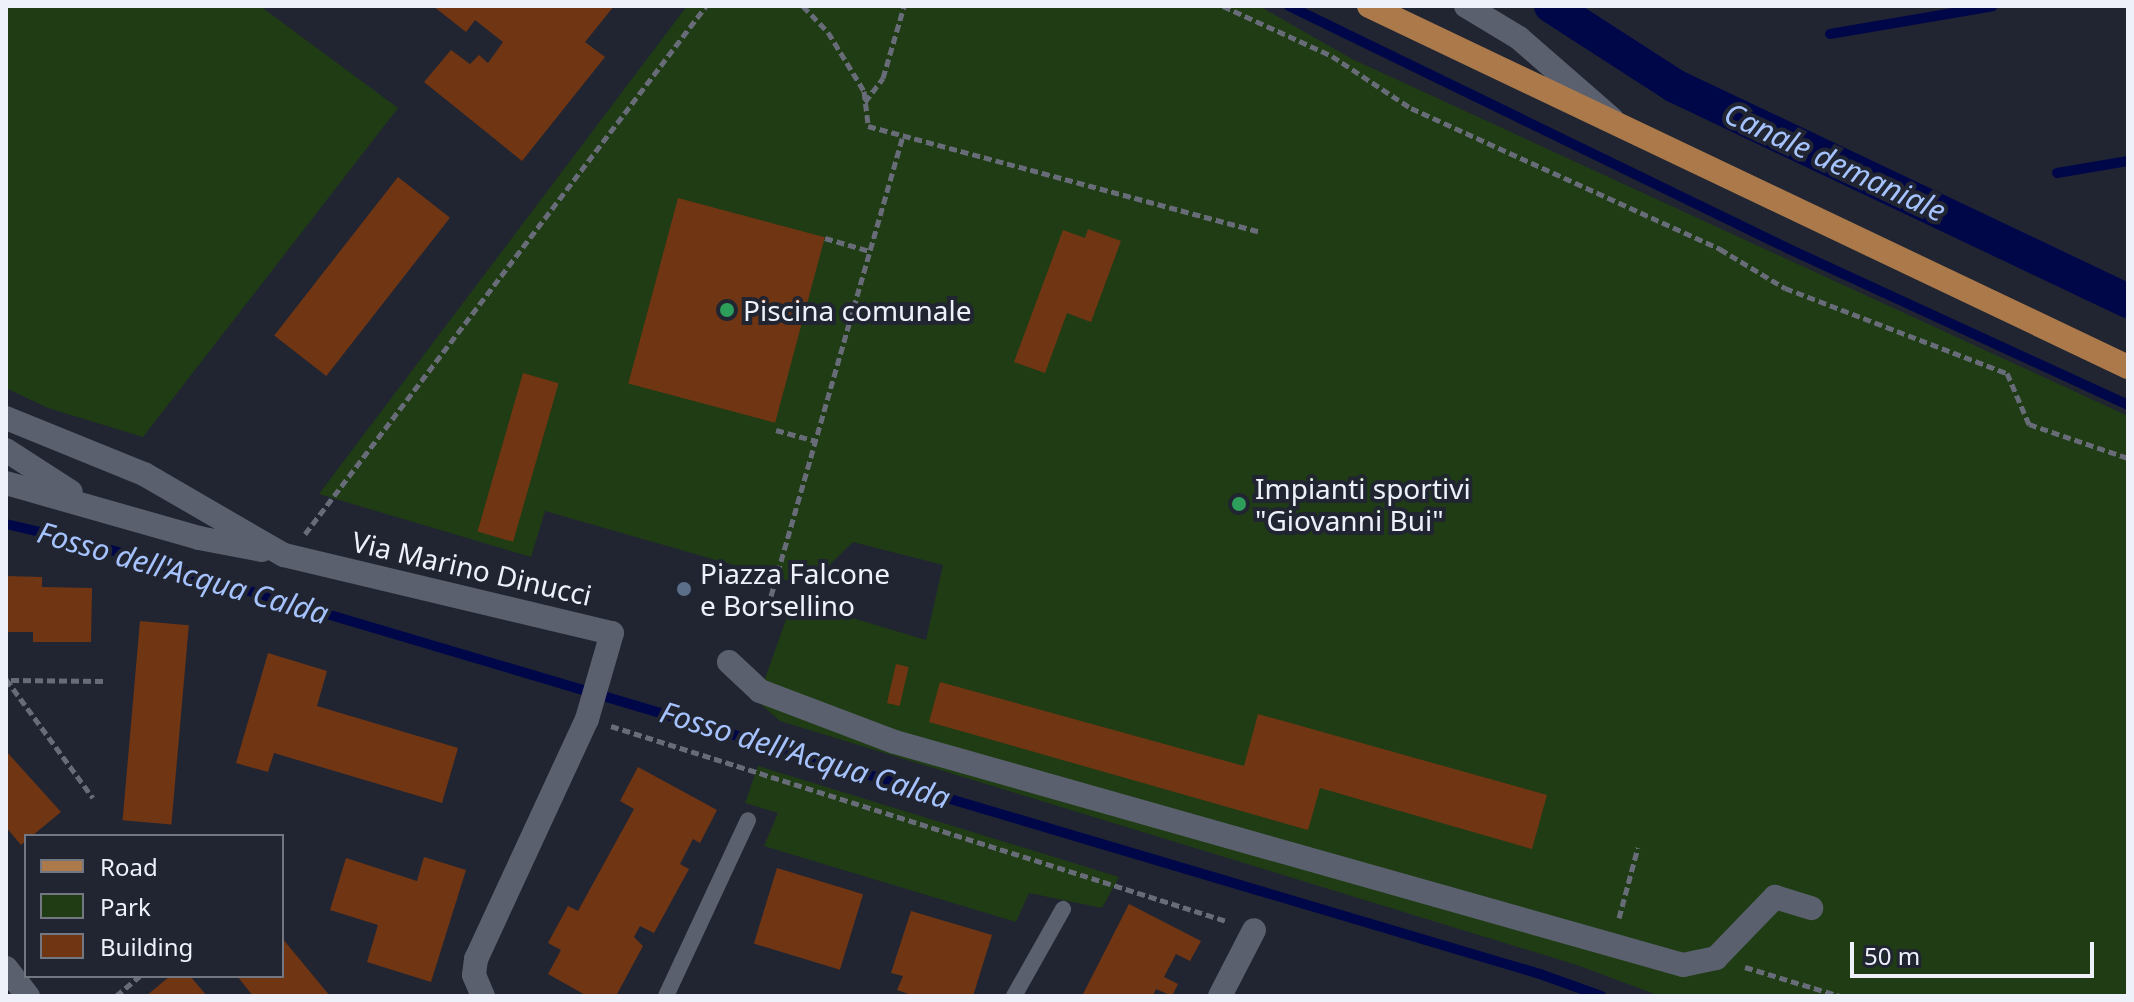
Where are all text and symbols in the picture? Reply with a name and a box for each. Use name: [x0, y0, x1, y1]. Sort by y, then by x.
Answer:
water label: Canale demaniale: [1719, 95, 1951, 229]
place label: Piscina comunale: [743, 293, 971, 327]
marker: Piscina comunale: [718, 301, 736, 319]
place label: Impianti sportivi "Giovanni Bui": [1255, 471, 1471, 537]
marker: Impianti sportivi "Giovanni Bui": [1230, 495, 1248, 513]
water label: Fosso dell'Acqua Calda: [33, 514, 333, 632]
street label: Via Marino Dinucci: [349, 524, 595, 612]
place label: Piazza Falcone e Borsellino: [700, 556, 890, 622]
marker: Piazza Falcone e Borsellino: [675, 580, 693, 598]
water label: Fosso dell'Acqua Calda: [656, 694, 954, 816]
legend: [24, 834, 284, 978]
text: Road: [100, 850, 158, 883]
text: Park: [100, 890, 151, 923]
scale bar: [1854, 926, 2098, 976]
text: Building: [100, 930, 193, 963]
text: 50 m: [1864, 939, 1920, 972]

